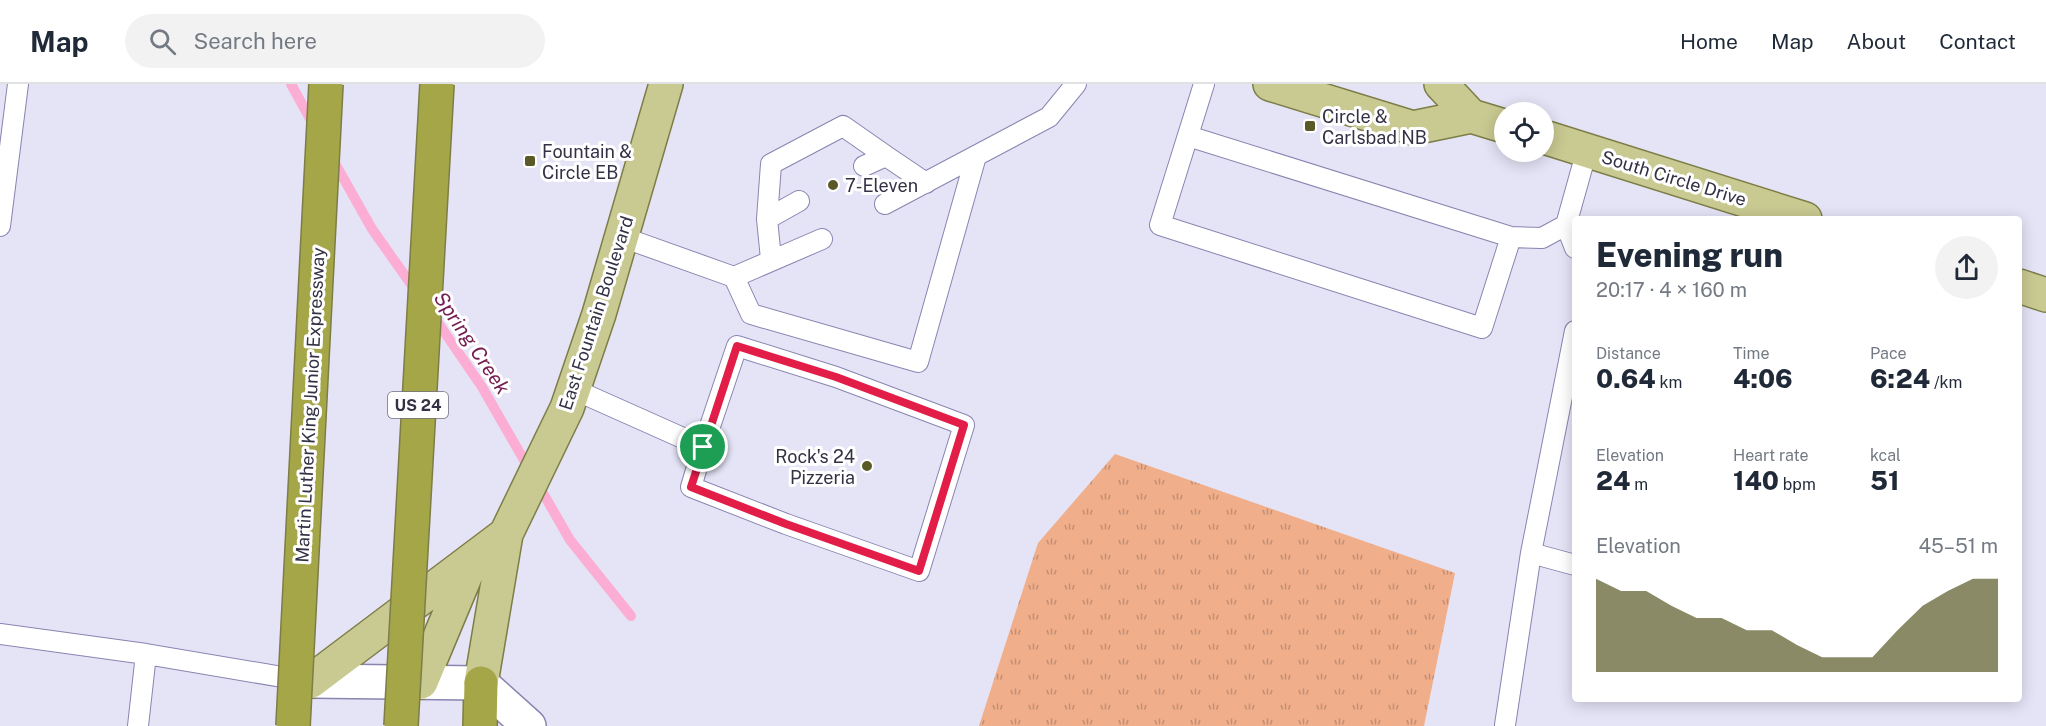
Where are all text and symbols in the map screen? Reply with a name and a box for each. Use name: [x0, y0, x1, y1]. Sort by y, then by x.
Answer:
search box: [125, 14, 545, 68]
text: Map: [30, 25, 89, 58]
icon: search: [146, 25, 179, 58]
text: Search here: [194, 28, 317, 54]
text: Home: [1680, 29, 1738, 54]
text: Map: [1771, 29, 1814, 54]
text: About: [1847, 29, 1906, 54]
text: Contact: [1939, 29, 2016, 54]
map controls: [1494, 102, 1554, 162]
button: locate: [1494, 102, 1554, 162]
place label: Circle & Carlsbad NB: [1322, 106, 1427, 148]
marker: Circle & Carlsbad NB: [1303, 119, 1317, 133]
place label: Fountain & Circle EB: [542, 141, 632, 183]
street label: South Circle Drive: [1599, 146, 1749, 210]
marker: Fountain & Circle EB: [523, 154, 537, 168]
place label: 7-Eleven: [845, 175, 918, 196]
marker: 7-Eleven: [826, 178, 840, 192]
street label: East Fountain Boulevard: [555, 213, 637, 413]
text: Evening run: [1596, 236, 1783, 274]
button: share: [1935, 236, 1998, 299]
street label: Martin Luther King Junior Expressway: [291, 246, 329, 563]
text: 20:17 · 4 × 160 m: [1596, 278, 1747, 302]
water label: Spring Creek: [429, 287, 515, 399]
text: Distance: [1596, 344, 1661, 363]
text: Time: [1733, 344, 1769, 363]
text: Pace: [1870, 344, 1907, 363]
text: 0.64: [1596, 363, 1656, 394]
text: 4:06: [1733, 363, 1793, 394]
text: 6:24: [1870, 363, 1930, 394]
text: km: [1656, 373, 1682, 392]
text: /km: [1930, 373, 1962, 392]
road number: US 24: [388, 392, 448, 418]
pin: [677, 421, 728, 472]
icon: arrive: [686, 430, 719, 463]
place label: Rock's 24 Pizzeria: [775, 446, 855, 488]
text: Elevation: [1596, 446, 1664, 465]
text: Heart rate: [1733, 446, 1809, 465]
text: kcal: [1870, 446, 1901, 465]
marker: Rock's 24 Pizzeria: [860, 459, 874, 473]
text: 24: [1596, 465, 1630, 496]
text: 140: [1733, 465, 1779, 496]
text: 51: [1870, 465, 1899, 496]
text: m: [1630, 475, 1648, 494]
text: bpm: [1779, 475, 1816, 494]
text: Elevation: [1596, 534, 1681, 558]
text: 45–51 m: [1919, 534, 1998, 558]

